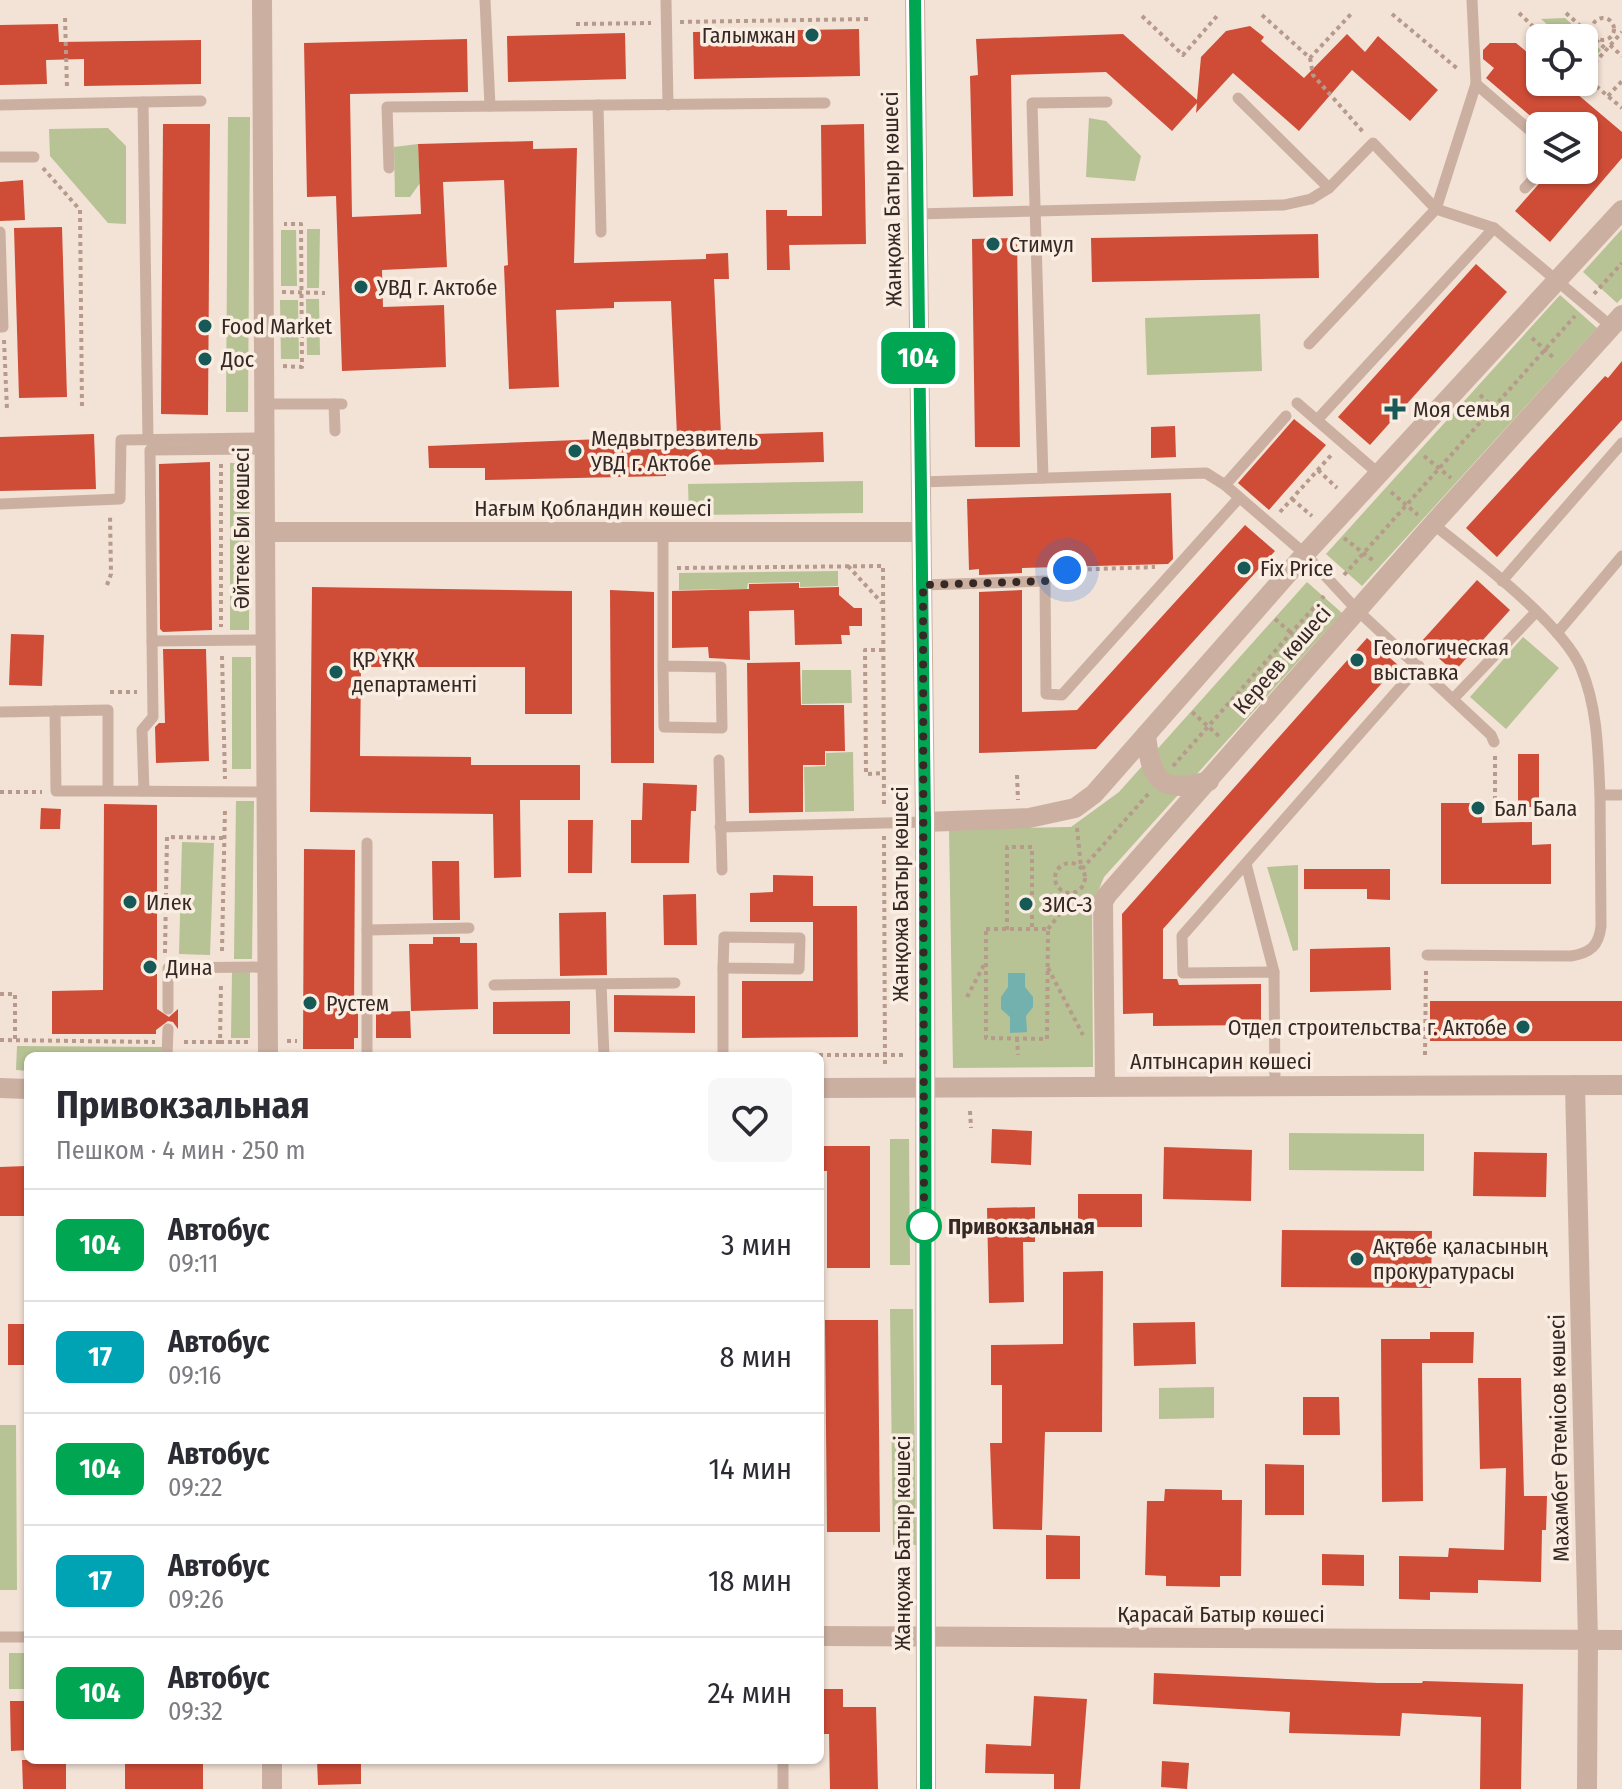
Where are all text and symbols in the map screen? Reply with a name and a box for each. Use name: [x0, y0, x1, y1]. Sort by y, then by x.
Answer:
place label: Галымжан: [702, 22, 796, 49]
map controls: [1526, 24, 1598, 184]
button: locate: [1526, 24, 1598, 96]
marker: Галымжан: [803, 26, 821, 44]
street label: Жанқожа Батыр көшесі: [877, 91, 907, 307]
button: layers: [1526, 112, 1598, 184]
place label: Стимул: [1009, 231, 1074, 258]
marker: Стимул: [984, 235, 1002, 253]
place label: УВД г. Актобе: [376, 274, 497, 301]
marker: УВД г. Актобе: [352, 278, 370, 296]
place label: Food Market: [221, 313, 333, 340]
marker: Food Market: [196, 317, 214, 335]
line badge: 104: [872, 332, 964, 384]
text: 104: [897, 341, 939, 374]
place label: Дос: [220, 346, 255, 373]
marker: Дос: [196, 350, 214, 368]
place label: Моя семья: [1413, 396, 1510, 423]
marker: Моя семья: [1384, 398, 1406, 420]
place label: Медвытрезвитель УВД г. Актобе: [590, 425, 758, 477]
marker: Медвытрезвитель УВД г. Актобе: [566, 442, 584, 460]
street label: Әйтеке Би көшесі: [228, 447, 255, 609]
street label: Нағым Қобландин көшесі: [474, 495, 712, 522]
your location: [1047, 550, 1087, 590]
place label: Fix Price: [1260, 555, 1333, 582]
marker: Fix Price: [1235, 559, 1253, 577]
street label: Кереев көшесі: [1227, 600, 1337, 720]
place label: Геологическая выставка: [1373, 634, 1509, 686]
place label: ҚР ҰҚК департаменті: [352, 646, 477, 698]
marker: Геологическая выставка: [1348, 651, 1366, 669]
marker: ҚР ҰҚК департаменті: [327, 663, 345, 681]
street label: Жанқожа Батыр көшесі: [887, 786, 914, 1002]
place label: Бал Бала: [1494, 795, 1577, 822]
marker: Бал Бала: [1469, 799, 1487, 817]
place label: Илек: [146, 889, 193, 916]
place label: ЗИС-3: [1042, 891, 1092, 918]
marker: Илек: [121, 893, 139, 911]
marker: ЗИС-3: [1017, 895, 1035, 913]
place label: Дина: [165, 954, 213, 981]
marker: Дина: [141, 958, 159, 976]
place label: Рустем: [326, 990, 389, 1017]
marker: Рустем: [301, 994, 319, 1012]
place label: Отдел строительства г. Актобе: [1228, 1014, 1507, 1041]
marker: Отдел строительства г. Актобе: [1514, 1018, 1532, 1036]
street label: Алтынсарин көшесі: [1130, 1048, 1312, 1075]
button: heart: [708, 1078, 792, 1162]
text: Привокзальная: [56, 1082, 310, 1128]
text: Пешком · 4 мин · 250 m: [56, 1135, 305, 1166]
marker: Привокзальная: [907, 1209, 941, 1243]
text: Автобус: [168, 1212, 270, 1248]
place label: Привокзальная: [948, 1213, 1095, 1240]
text: 3 мин: [721, 1227, 792, 1263]
text: 104: [79, 1228, 121, 1261]
place label: Ақтөбе қаласының прокуратурасы: [1373, 1233, 1548, 1285]
text: 09:11: [168, 1248, 218, 1279]
marker: Ақтөбе қаласының прокуратурасы: [1348, 1250, 1366, 1268]
street label: Махамбет Өтемісов көшесі: [1543, 1314, 1575, 1562]
text: Автобус: [168, 1324, 270, 1360]
text: 8 мин: [720, 1339, 792, 1375]
text: 17: [88, 1340, 112, 1373]
text: 09:16: [168, 1360, 221, 1391]
street label: Жанқожа Батыр көшесі: [889, 1435, 916, 1651]
text: Автобус: [168, 1436, 270, 1472]
text: 14 мин: [708, 1451, 792, 1487]
text: 104: [79, 1452, 121, 1485]
text: 09:22: [168, 1472, 222, 1503]
text: Автобус: [168, 1548, 270, 1584]
text: 18 мин: [708, 1563, 792, 1599]
text: 17: [88, 1564, 112, 1597]
text: 09:26: [168, 1584, 224, 1615]
street label: Қарасай Батыр көшесі: [1117, 1601, 1325, 1628]
text: Автобус: [168, 1660, 270, 1696]
text: 24 мин: [707, 1675, 792, 1711]
text: 104: [79, 1676, 121, 1709]
text: 09:32: [168, 1696, 223, 1727]

